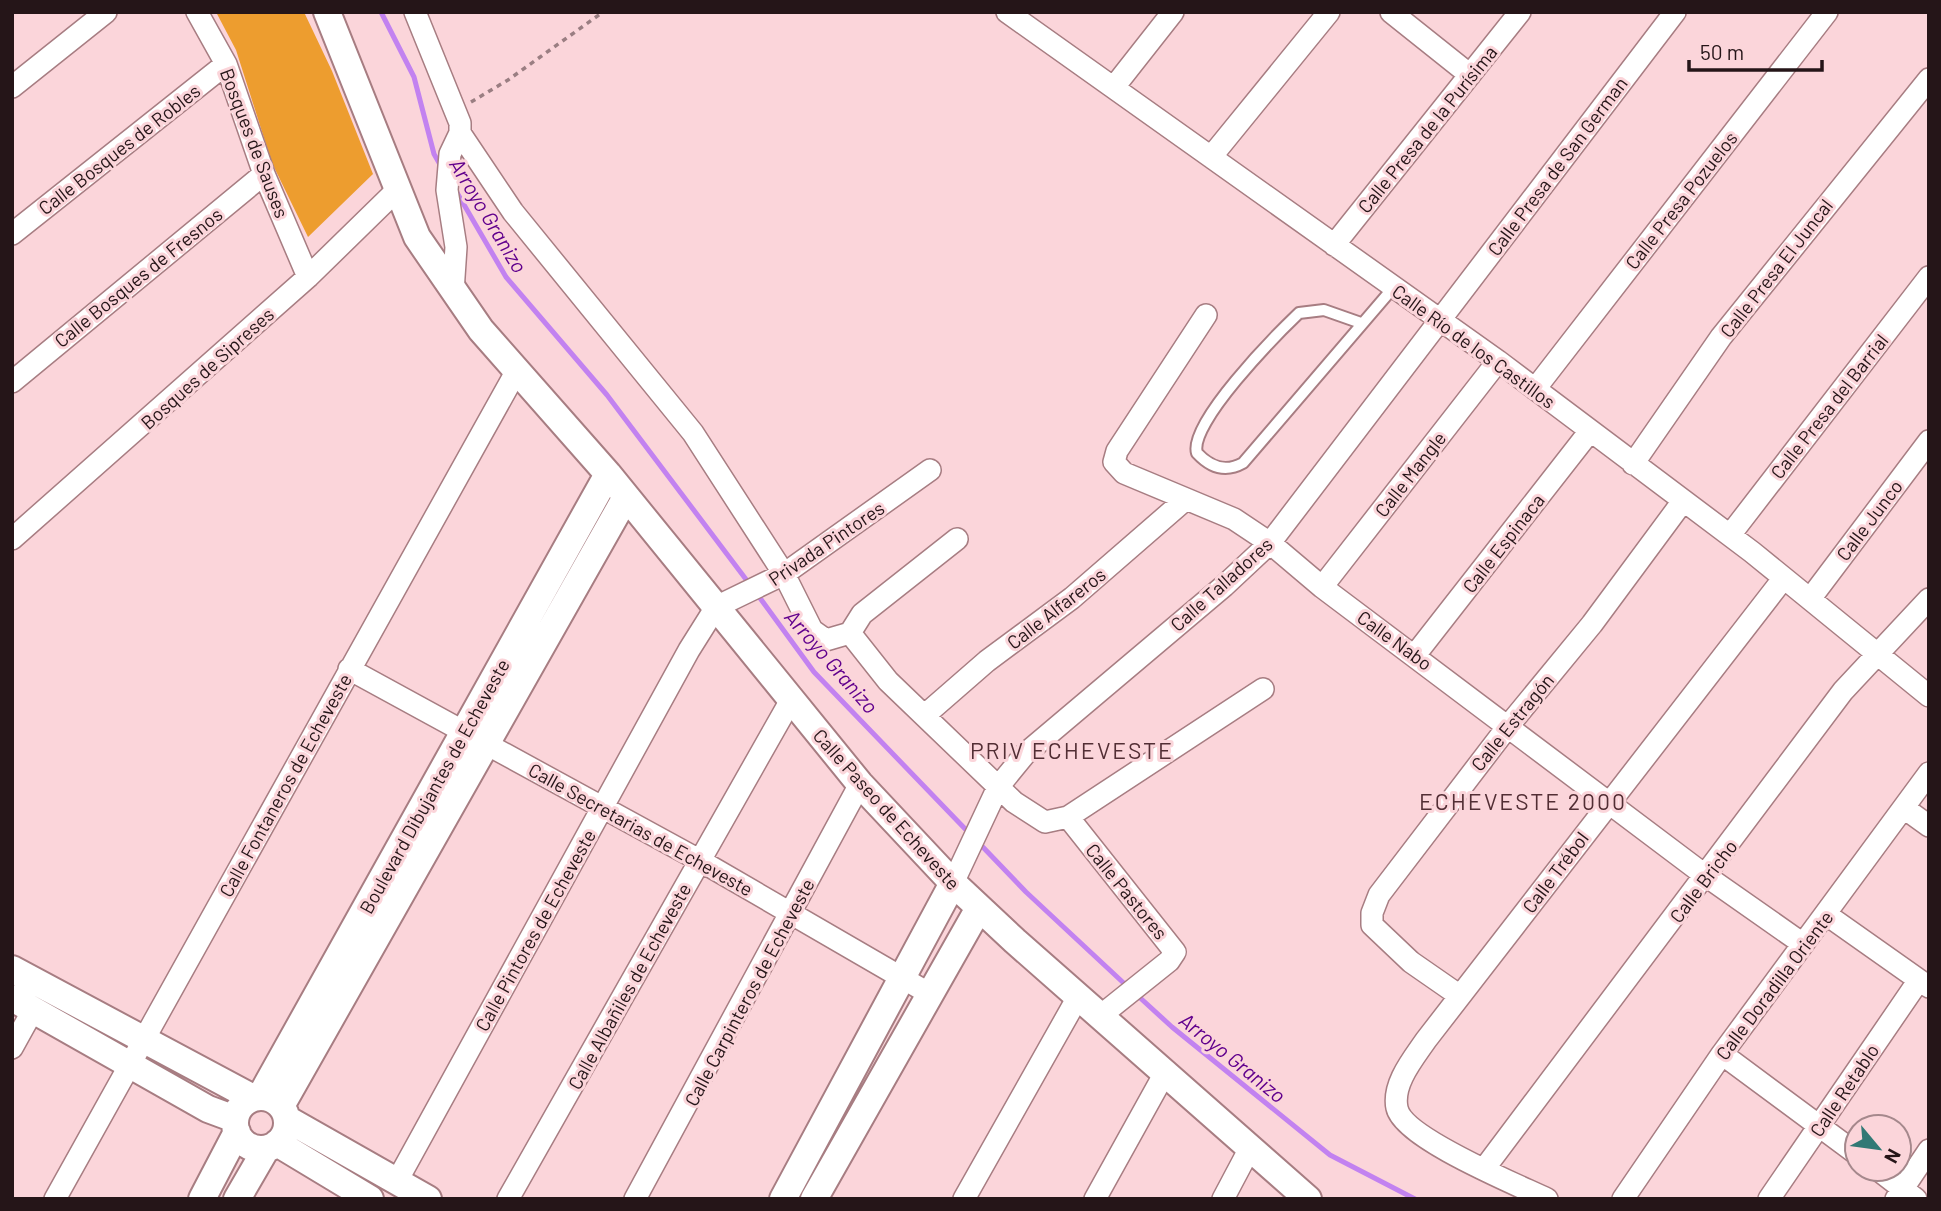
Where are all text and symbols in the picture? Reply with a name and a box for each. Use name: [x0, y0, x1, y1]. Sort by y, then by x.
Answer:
scale bar: [1689, 28, 1822, 72]
text: 50 m: [1700, 39, 1744, 64]
street label: Calle Presa de la Purísima: [1352, 41, 1502, 217]
street label: Bosques de Sauses: [216, 65, 294, 221]
street label: Calle Presa de San German: [1482, 72, 1632, 260]
street label: Calle Bosques de Robles: [34, 79, 204, 219]
street label: Calle Presa Pozuelos: [1620, 127, 1742, 273]
water label: Arroyo Granizo: [445, 153, 533, 277]
street label: Calle Presa El Juncal: [1715, 194, 1837, 342]
street label: Calle Bosques de Fresnos: [49, 202, 227, 352]
street label: Calle Río de los Castillos: [1388, 279, 1560, 413]
street label: Bosques de Sipreses: [136, 302, 278, 434]
street label: Calle Presa del Barrial: [1765, 329, 1893, 483]
street label: Calle Mangle: [1370, 427, 1450, 521]
street label: Calle Junco: [1831, 475, 1907, 565]
street label: Calle Espinaca: [1457, 489, 1549, 597]
street label: Privada Pintores: [764, 496, 888, 590]
street label: Calle Talladores: [1165, 532, 1277, 636]
street label: Calle Alfareros: [1002, 562, 1110, 654]
water label: Arroyo Granizo: [780, 604, 884, 718]
street label: Calle Nabo: [1353, 605, 1437, 675]
street label: Boulevard Dibujantes de Echeveste: [354, 655, 514, 917]
street label: Calle Fontaneros de Echeveste: [214, 669, 356, 901]
street label: Calle Estragón: [1466, 669, 1558, 775]
street label: Calle Paseo de Echeveste: [809, 724, 965, 894]
district label: PRIV ECHEVESTE: [970, 736, 1174, 764]
street label: Calle Secretarias de Echeveste: [525, 758, 757, 900]
district label: ECHEVESTE 2000: [1419, 787, 1627, 815]
street label: Calle Pintores de Echeveste: [470, 825, 600, 1035]
street label: Calle Trébol: [1517, 827, 1593, 917]
street label: Calle Bricho: [1664, 835, 1742, 927]
street label: Calle Pastores: [1081, 838, 1173, 944]
street label: Calle Carpinteros de Echeveste: [679, 874, 819, 1110]
street label: Calle Albañiles de Echeveste: [563, 879, 695, 1093]
street label: Calle Doradilla Oriente: [1710, 906, 1838, 1064]
water label: Arroyo Granizo: [1175, 1007, 1291, 1107]
street label: Calle Retablo: [1805, 1039, 1883, 1141]
north arrow: [1843, 1113, 1913, 1183]
text: N: [1880, 1145, 1906, 1168]

